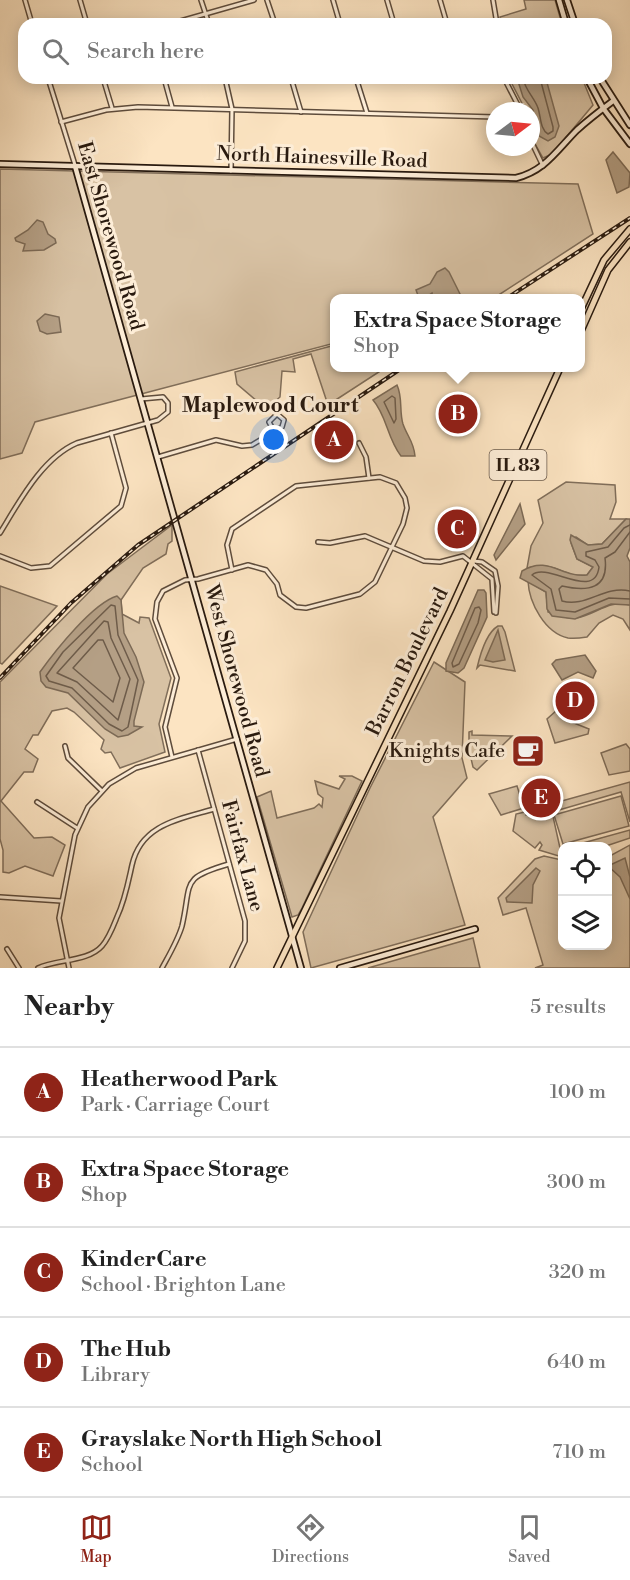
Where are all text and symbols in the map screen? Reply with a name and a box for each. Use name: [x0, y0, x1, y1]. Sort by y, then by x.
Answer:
search box: [18, 18, 612, 84]
icon: search: [39, 35, 72, 68]
text: Search here: [87, 38, 204, 65]
north arrow: [486, 102, 540, 156]
street label: East Shorewood Road: [71, 139, 149, 334]
street label: North Hainesville Road: [216, 142, 429, 174]
popup: [330, 294, 585, 372]
text: Extra Space Storage: [353, 307, 562, 334]
text: Shop: [353, 334, 400, 359]
pin: B: [438, 392, 478, 436]
district label: Maplewood Court: [182, 393, 359, 419]
pin: A: [314, 418, 354, 462]
your location: [259, 425, 288, 454]
road number: IL 83: [490, 450, 546, 480]
pin: C: [438, 506, 476, 552]
street label: West Shorewood Road: [198, 581, 274, 781]
street label: Barron Boulevard: [361, 583, 455, 741]
pin: D: [556, 678, 594, 724]
cafe icon: Knights Cafe: [510, 733, 546, 769]
place label: Knights Cafe: [389, 739, 505, 764]
pin: E: [522, 776, 560, 820]
street label: Fairfax Lane: [215, 797, 269, 915]
map controls: [558, 842, 612, 950]
button: locate: [558, 842, 612, 896]
button: layers: [558, 896, 612, 950]
text: Nearby: [24, 991, 114, 1023]
text: 5 results: [530, 995, 606, 1020]
text: Heatherwood Park: [81, 1066, 278, 1093]
text: A: [36, 1080, 51, 1105]
text: 100 m: [550, 1080, 606, 1105]
text: Park · Carriage Court: [81, 1093, 270, 1118]
text: Extra Space Storage: [81, 1156, 289, 1183]
text: B: [36, 1170, 51, 1195]
text: 300 m: [547, 1170, 606, 1195]
text: Shop: [81, 1183, 127, 1208]
text: KinderCare: [81, 1246, 207, 1273]
text: C: [36, 1260, 51, 1285]
text: 320 m: [549, 1260, 606, 1285]
text: School · Brighton Lane: [81, 1273, 286, 1298]
text: The Hub: [81, 1336, 171, 1363]
text: D: [36, 1350, 51, 1375]
text: 640 m: [547, 1350, 606, 1375]
text: Library: [81, 1363, 150, 1388]
text: Grayslake North High School: [81, 1426, 382, 1453]
text: E: [37, 1440, 50, 1465]
text: 710 m: [552, 1440, 606, 1465]
text: School: [81, 1453, 143, 1478]
tab: Map: [80, 1511, 113, 1567]
tab: Directions: [272, 1511, 349, 1567]
tab: Saved: [508, 1511, 550, 1567]

